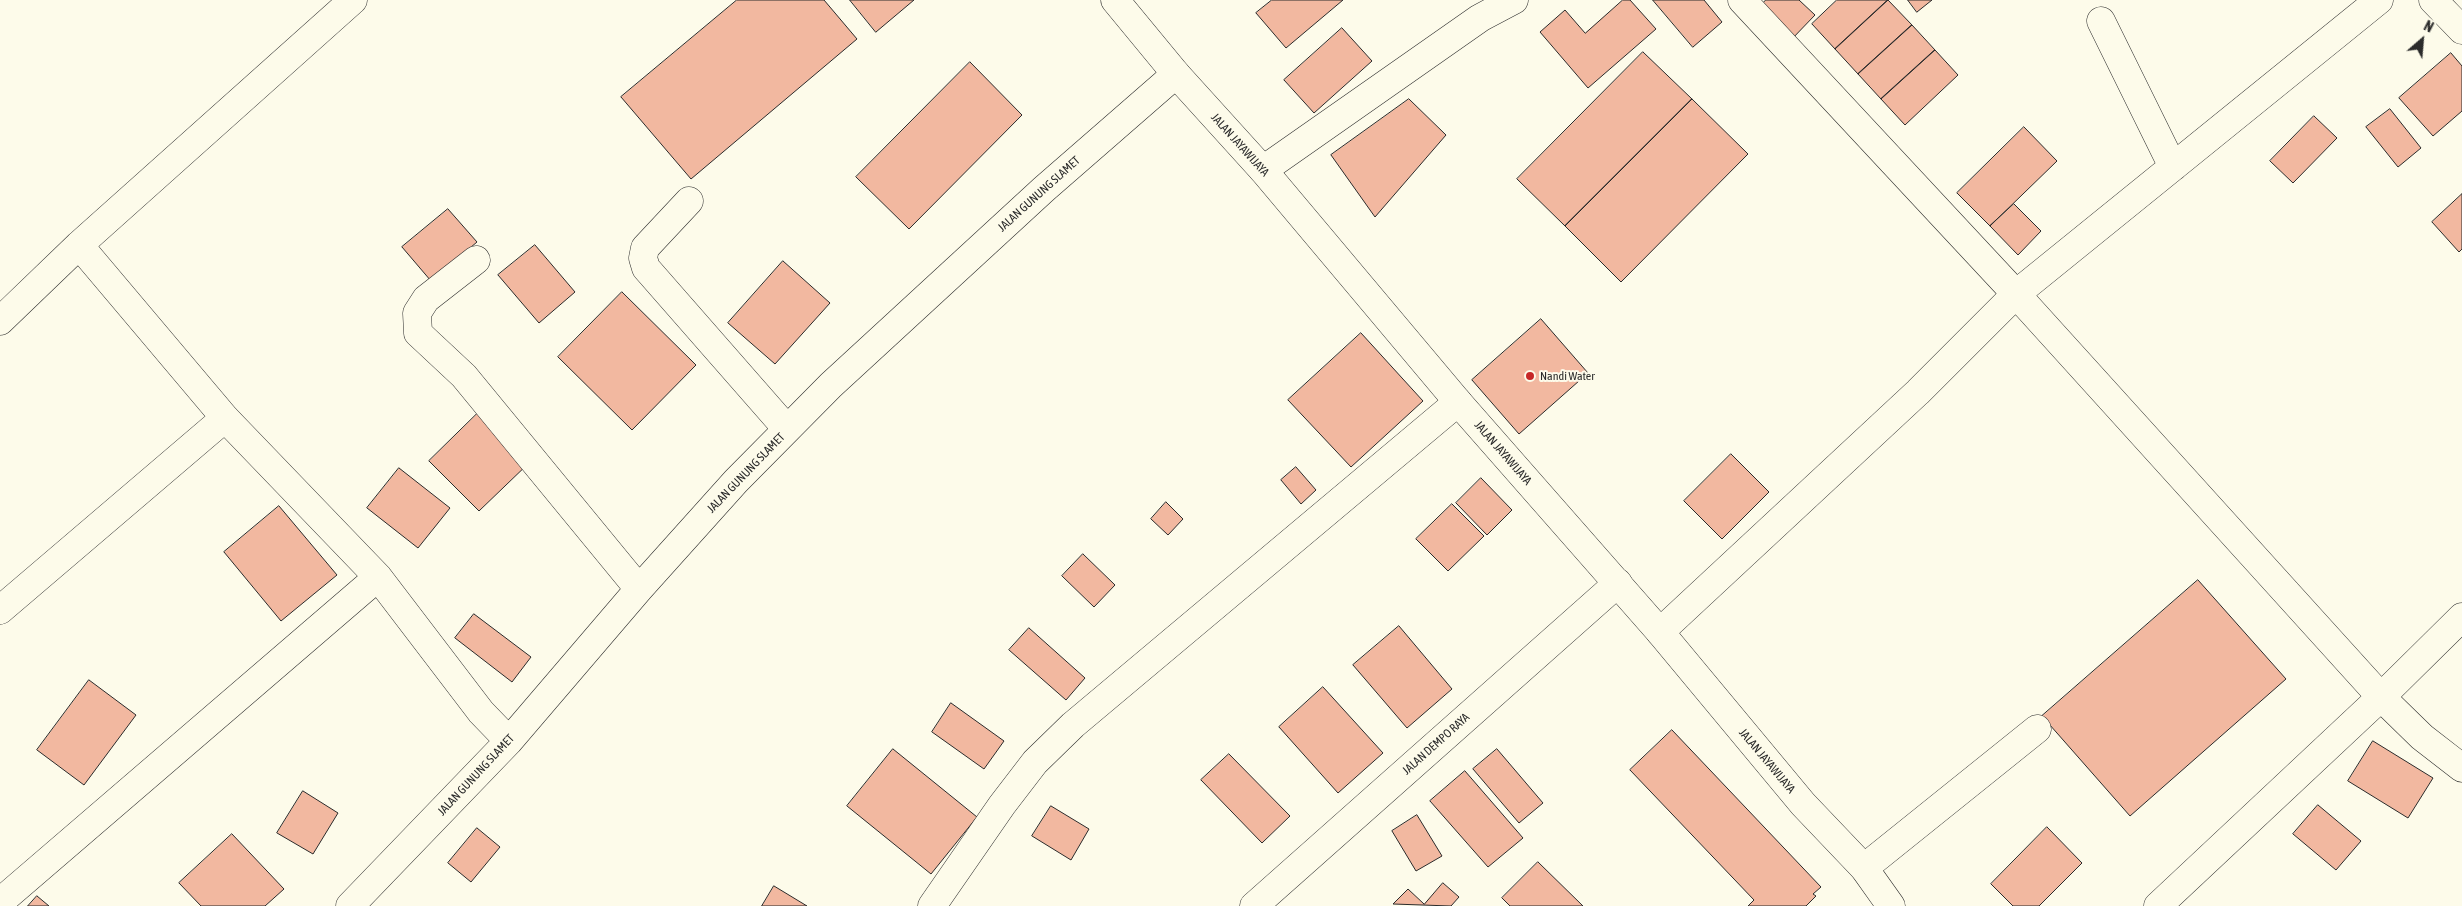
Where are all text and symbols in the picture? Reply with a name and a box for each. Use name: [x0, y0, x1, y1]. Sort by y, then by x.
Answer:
north arrow: [2397, 15, 2447, 65]
text: N: [2421, 18, 2436, 36]
street label: JALAN JAYAWIJAYA: [1208, 110, 1272, 180]
street label: JALAN GUNUNG SLAMET: [995, 153, 1083, 235]
place label: Nandi Water: [1540, 369, 1595, 383]
marker: Nandi Water: [1524, 370, 1536, 382]
street label: JALAN JAYAWIJAYA: [1471, 418, 1535, 488]
street label: JALAN GUNUNG SLAMET: [704, 430, 788, 516]
street label: JALAN DEMPO RAYA: [1399, 710, 1473, 778]
street label: JALAN JAYAWIJAYA: [1736, 726, 1798, 796]
street label: JALAN GUNUNG SLAMET: [435, 731, 517, 819]

